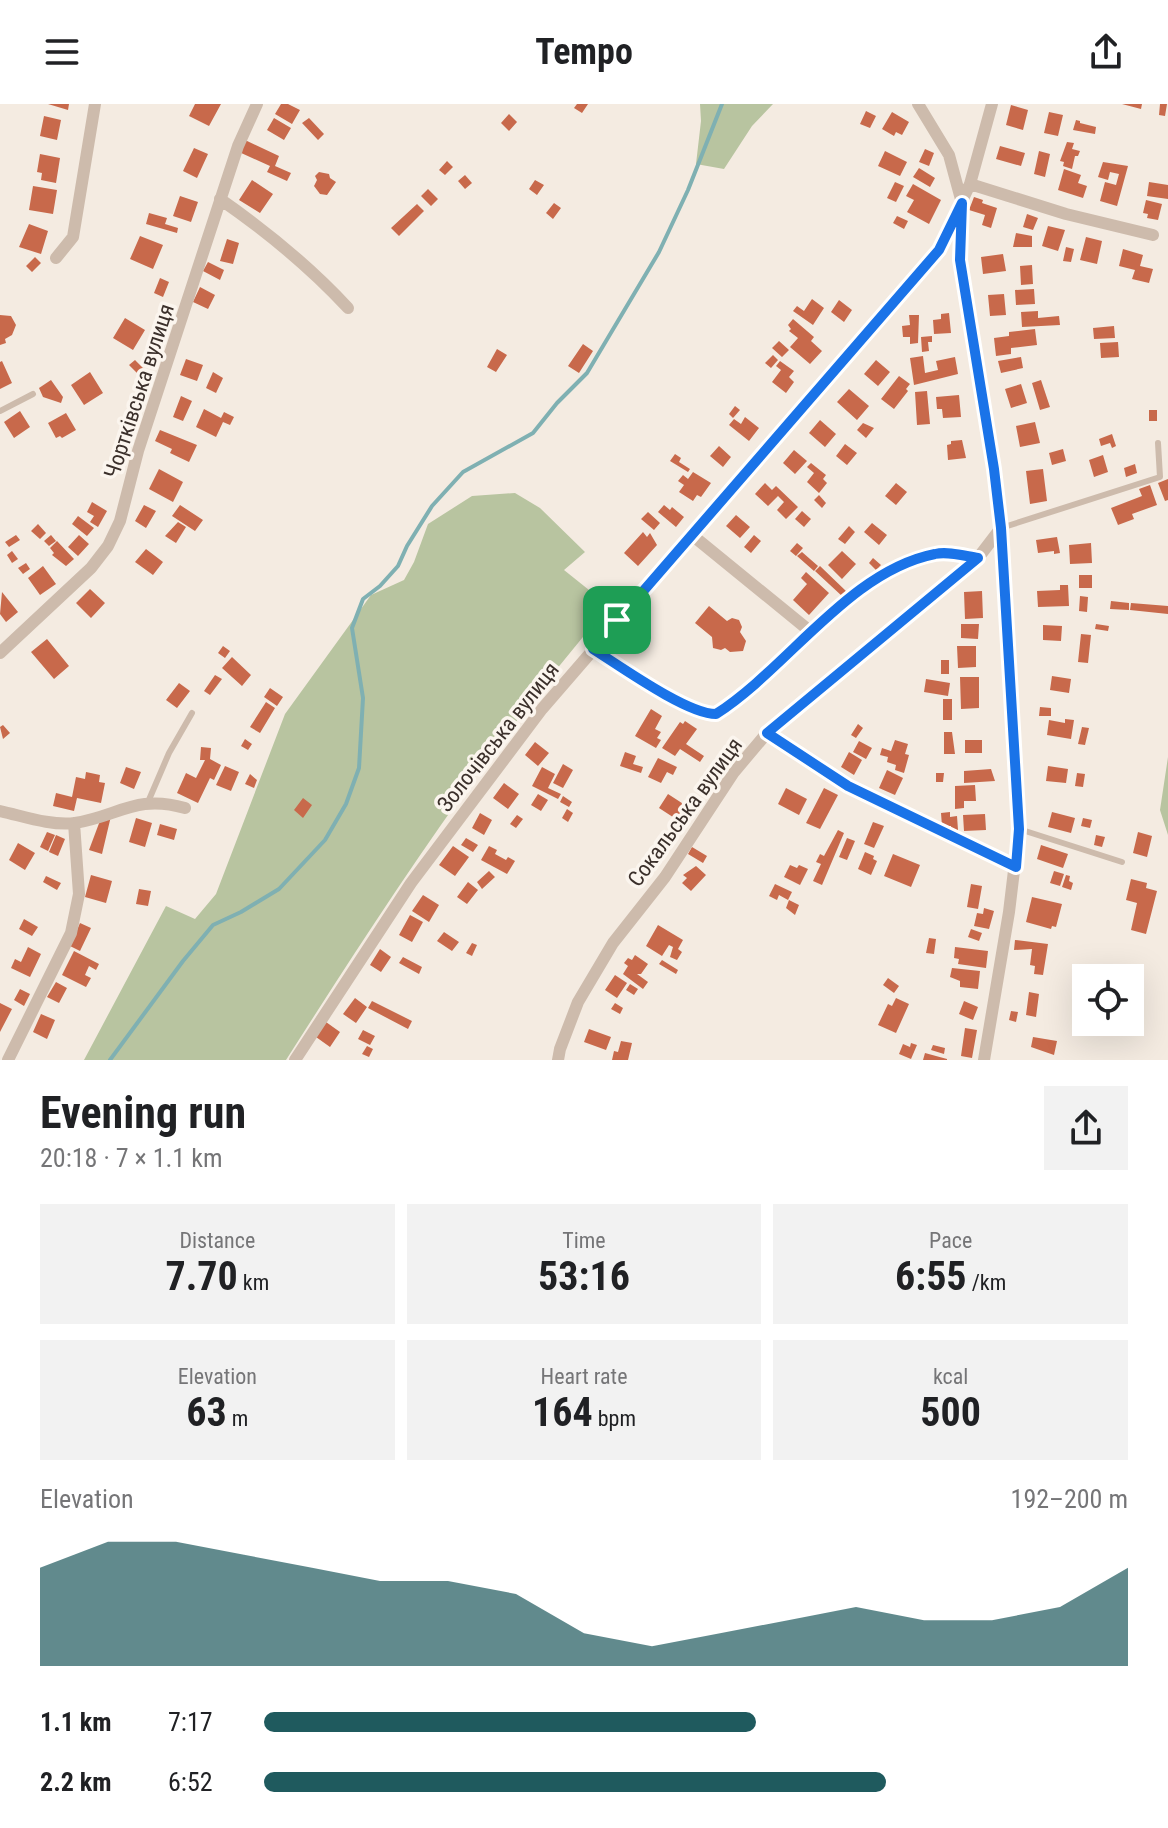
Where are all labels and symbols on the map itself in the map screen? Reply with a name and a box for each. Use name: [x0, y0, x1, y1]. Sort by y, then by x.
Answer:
street label: Чортківська вулиця: [99, 301, 179, 481]
pin: [583, 586, 651, 654]
street label: Золочівська вулиця: [432, 657, 564, 817]
street label: Сокальська вулиця: [623, 733, 747, 891]

